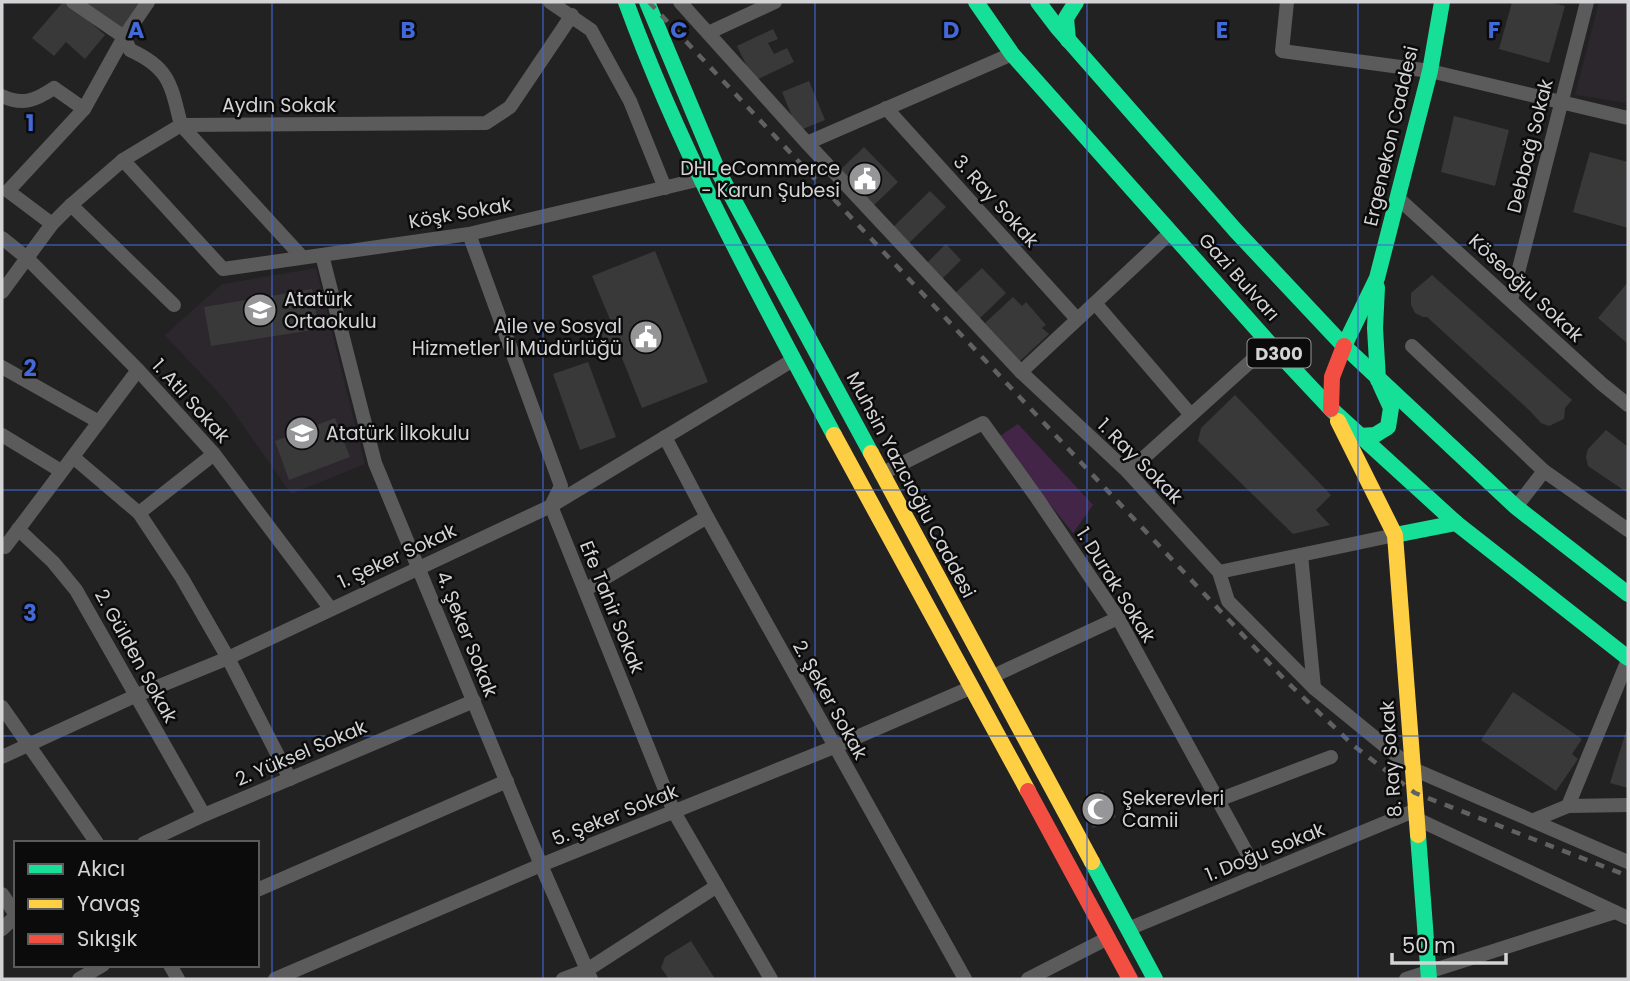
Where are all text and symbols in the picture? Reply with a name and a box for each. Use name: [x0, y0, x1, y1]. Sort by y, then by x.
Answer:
text: A: [128, 14, 145, 46]
text: B: [400, 14, 416, 46]
text: C: [670, 14, 688, 46]
text: D: [943, 14, 959, 46]
text: E: [1216, 14, 1228, 46]
text: F: [1488, 14, 1500, 46]
street label: Ergenekon Caddesi: [1357, 43, 1425, 229]
street label: Debbağ Sokak: [1500, 76, 1560, 216]
street label: Aydın Sokak: [222, 92, 336, 119]
text: 1: [26, 107, 34, 139]
street label: 3. Ray Sokak: [947, 149, 1045, 253]
place label: DHL eCommerce - Karun Şubesi: [680, 155, 840, 204]
public building icon: DHL eCommerce - Karun Şubesi: [846, 160, 884, 198]
street label: Köşk Sokak: [406, 191, 514, 235]
street label: Gazi Bulvarı: [1192, 227, 1286, 327]
street label: Köseoğlu Sokak: [1463, 228, 1589, 348]
place label: Atatürk Ortaokulu: [284, 286, 377, 335]
school or university icon: Atatürk Ortaokulu: [241, 291, 279, 329]
place label: Aile ve Sosyal Hizmetler İl Müdürlüğü: [412, 313, 622, 362]
public building icon: Aile ve Sosyal Hizmetler İl Müdürlüğü: [627, 318, 665, 356]
road number: D300: [1248, 338, 1310, 368]
text: 2: [23, 352, 37, 384]
street label: 1. Atlı Sokak: [146, 353, 236, 449]
street label: Muhsin Yazıcıoğlu Caddesi: [840, 367, 982, 603]
street label: 1. Ray Sokak: [1091, 412, 1189, 510]
school or university icon: Atatürk İlkokulu: [283, 414, 321, 452]
place label: Atatürk İlkokulu: [326, 420, 470, 447]
street label: 1. Şeker Sokak: [334, 517, 461, 595]
street label: 1. Durak Sokak: [1070, 522, 1162, 648]
street label: Efe Tahir Sokak: [573, 537, 651, 677]
street label: 4. Şeker Sokak: [429, 567, 505, 701]
street label: 2. Gülden Sokak: [88, 584, 184, 728]
text: 3: [23, 597, 37, 629]
street label: 2. Şeker Sokak: [786, 636, 874, 765]
street label: 8. Ray Sokak: [1373, 700, 1409, 818]
street label: 2. Yüksel Sokak: [231, 713, 371, 793]
street label: 5. Şeker Sokak: [548, 777, 682, 853]
place label: Şekerevleri Camii: [1122, 785, 1224, 834]
mosque icon: Şekerevleri Camii: [1079, 790, 1117, 828]
street label: 1. Doğu Sokak: [1201, 816, 1329, 888]
legend: [14, 841, 259, 967]
text: Akıcı: [77, 854, 125, 883]
text: Yavaş: [77, 889, 140, 918]
scale bar: [1392, 922, 1506, 966]
text: Sıkışık: [77, 924, 138, 953]
text: 50 m: [1402, 931, 1456, 960]

